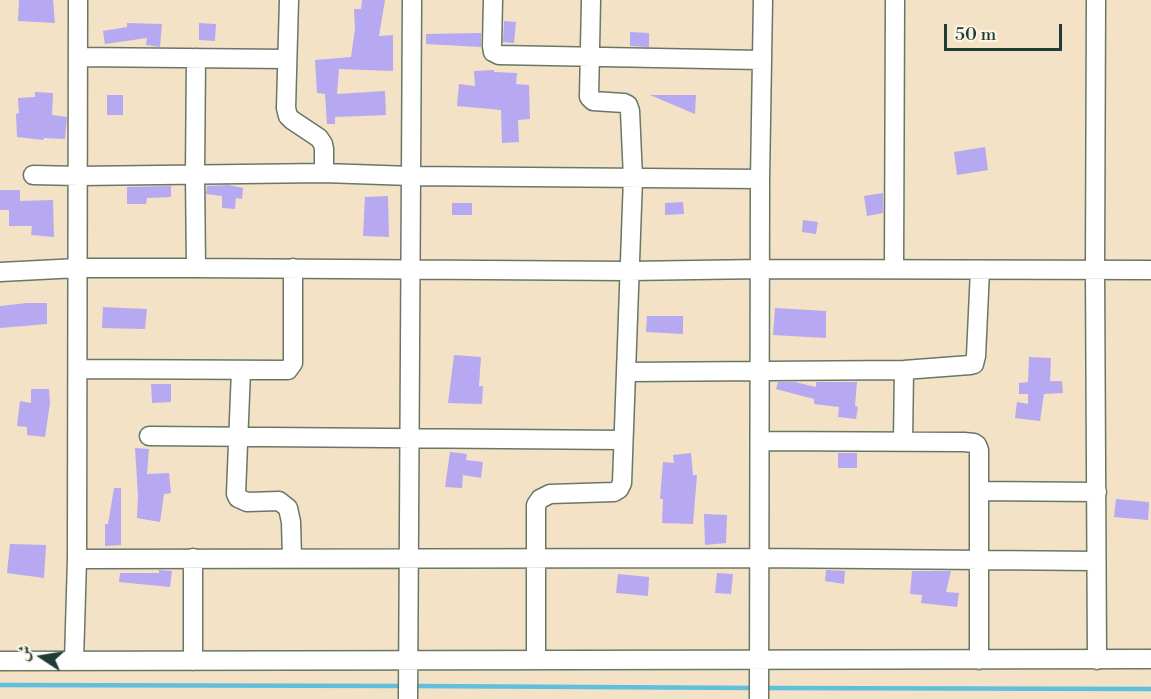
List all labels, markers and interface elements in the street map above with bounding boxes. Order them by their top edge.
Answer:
scale bar [947,12,1066,50]
text: 50 m [955,23,996,46]
north arrow [12,627,72,687]
text: ش [13,643,36,663]

